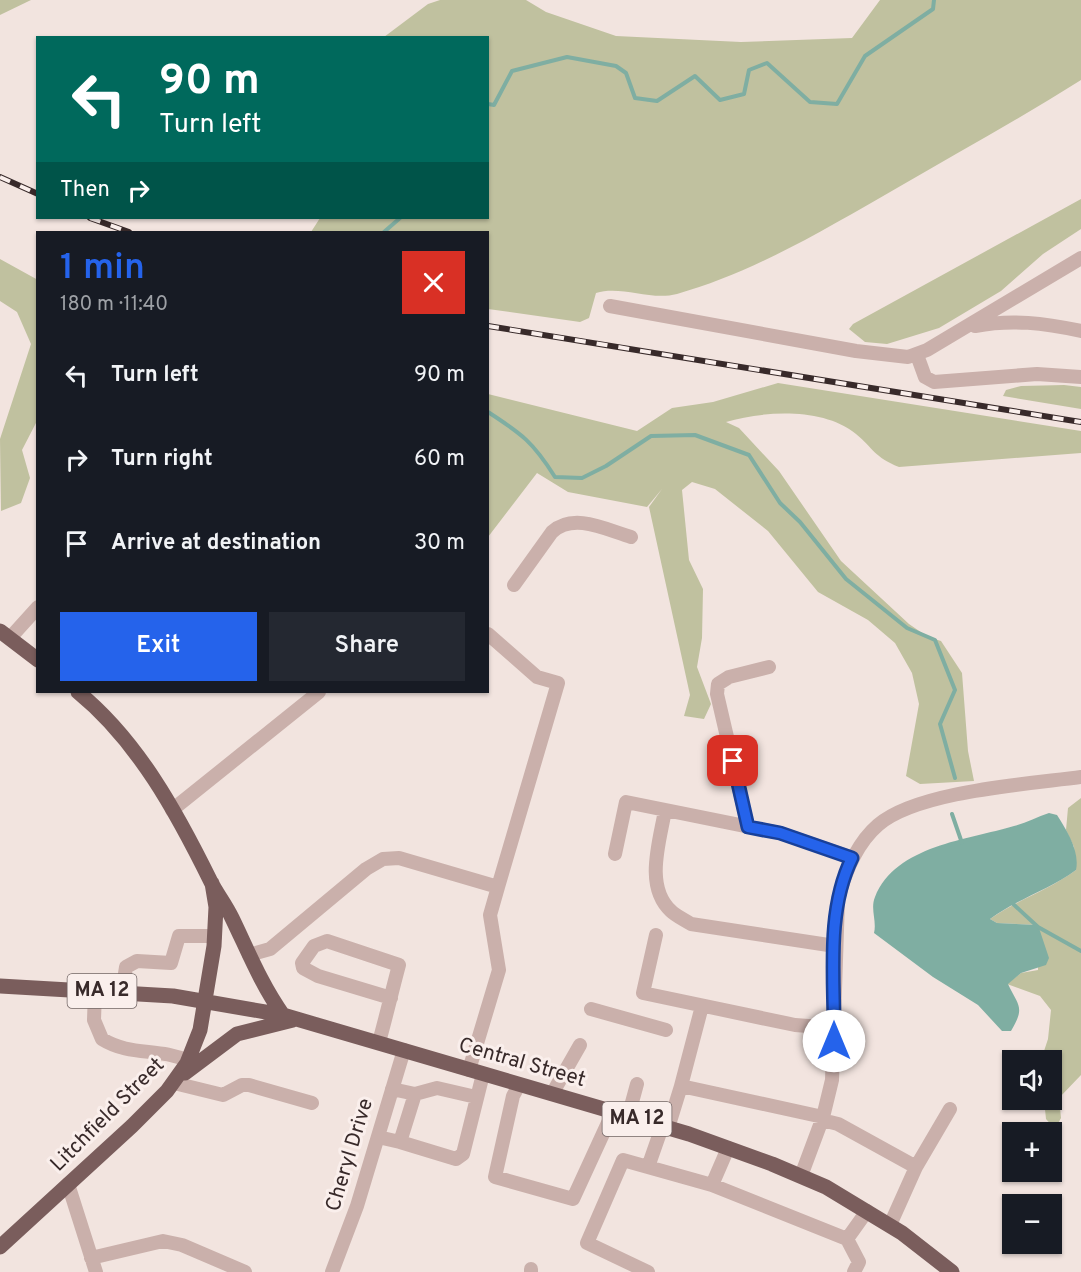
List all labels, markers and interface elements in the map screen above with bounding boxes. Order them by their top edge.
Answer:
text: 90 m [159,56,260,109]
icon: left [60,60,138,138]
text: Turn left [159,108,261,142]
icon: right [122,174,155,207]
text: Then [60,177,110,204]
text: 1 min [60,246,145,292]
button: close [402,251,465,314]
text: 180 m · 11:40 [60,292,168,318]
icon: left [60,359,93,392]
text: Turn left [111,362,199,389]
text: 90 m [414,362,465,389]
icon: right [60,443,93,476]
text: Turn right [111,446,213,473]
text: 60 m [414,446,465,473]
icon: arrive [60,527,93,560]
text: Arrive at destination [111,530,321,557]
text: 30 m [414,530,465,557]
button: Exit [60,612,257,681]
button: Share [269,612,465,681]
pin [707,735,758,786]
icon: arrive [716,744,749,777]
road number: MA 12 [68,974,136,1008]
position arrow [802,1009,866,1073]
street label: Central Street [455,1032,589,1094]
map controls [1002,1050,1062,1254]
button: sound [1002,1050,1062,1110]
street label: Litchfield Street [45,1052,171,1178]
street label: Cheryl Drive [320,1095,380,1215]
road number: MA 12 [602,1102,672,1136]
button: + [1002,1122,1062,1182]
button: − [1002,1194,1062,1254]

